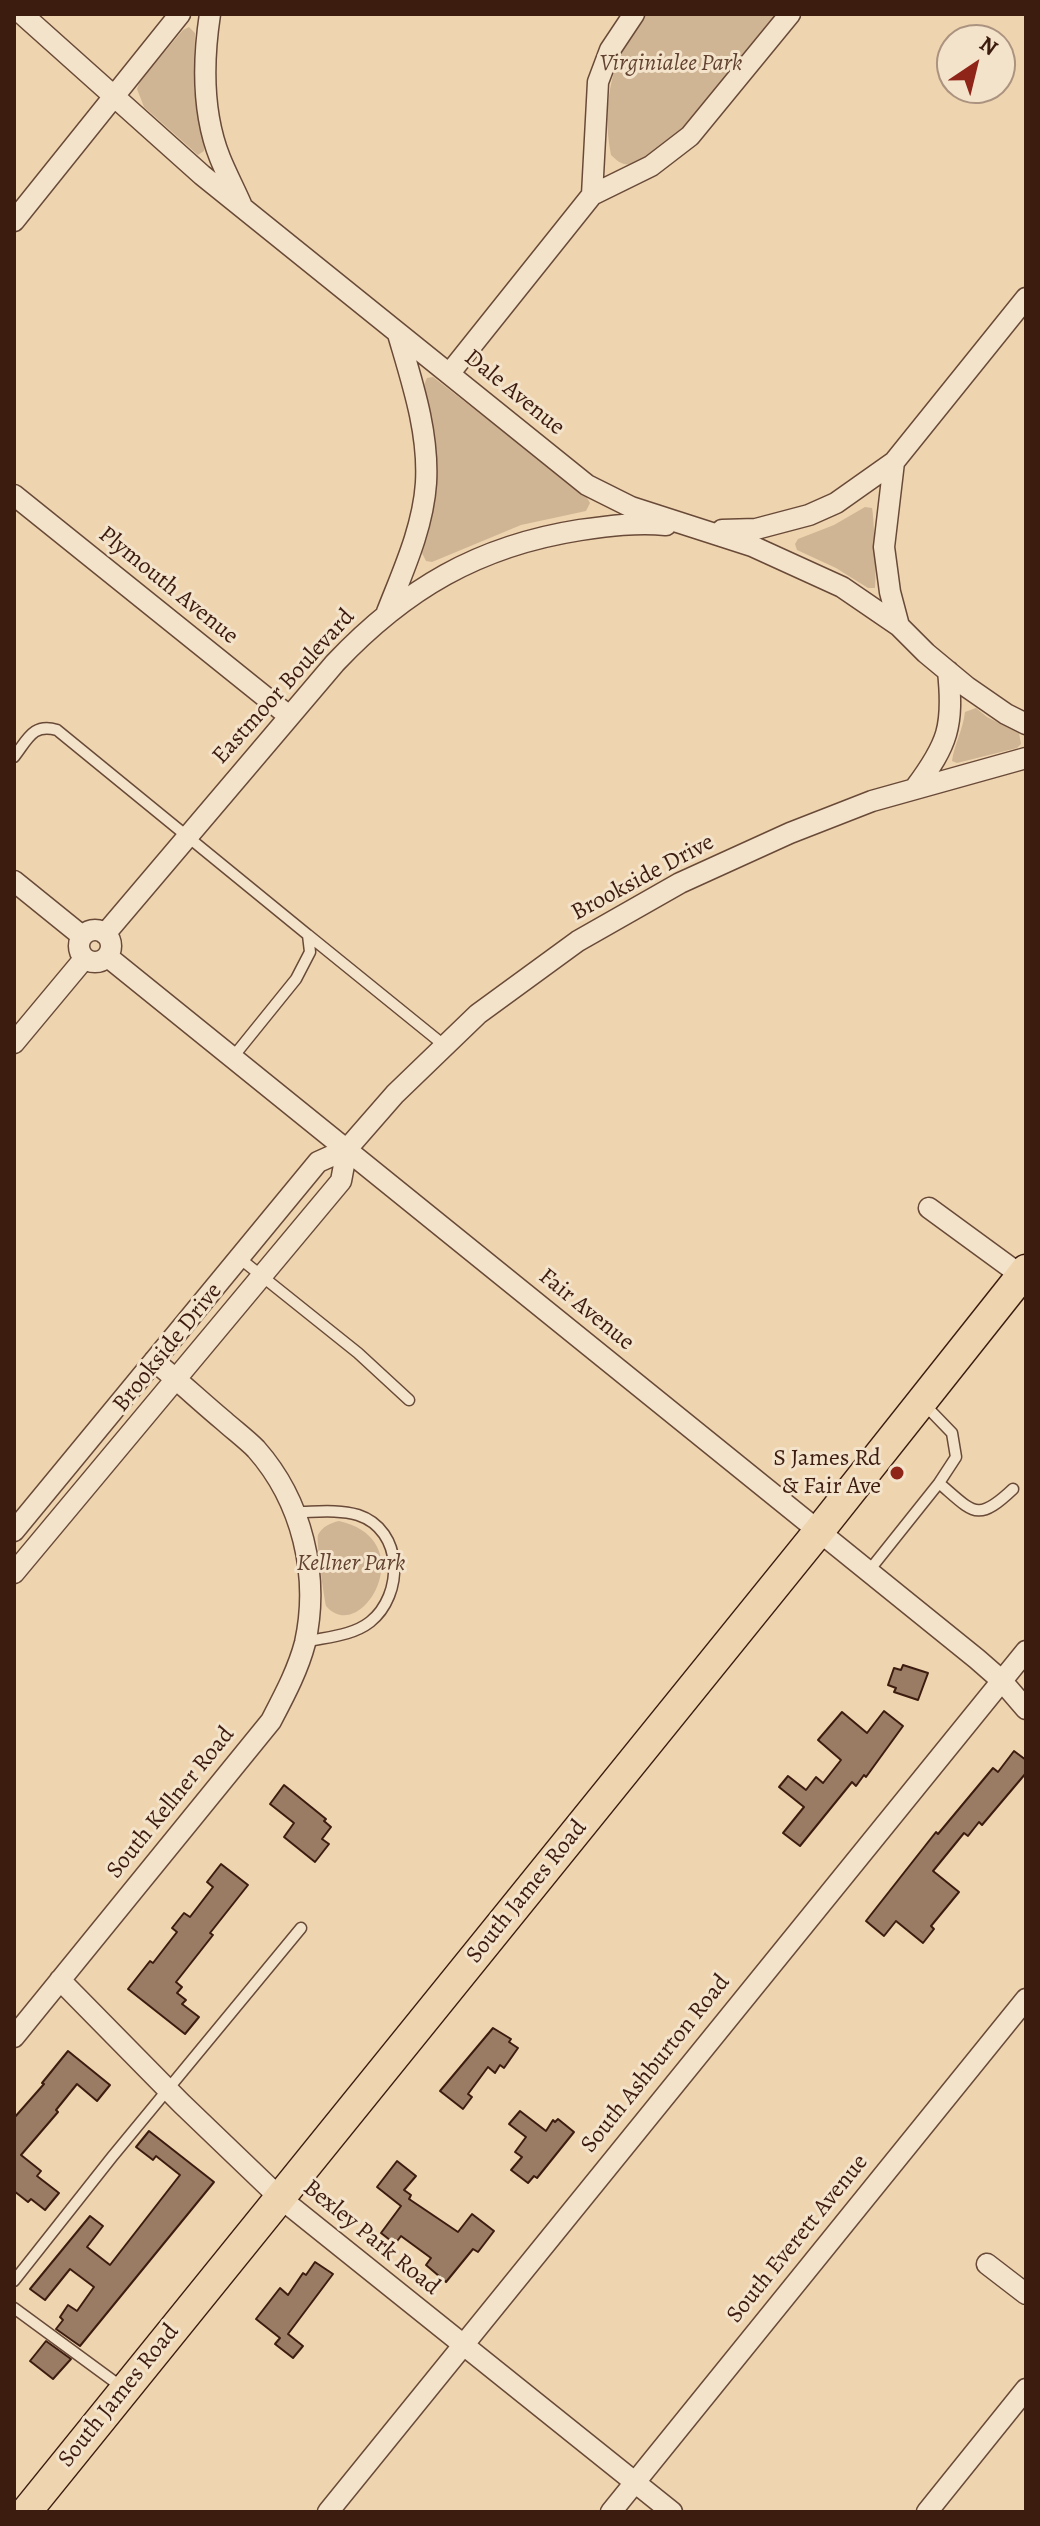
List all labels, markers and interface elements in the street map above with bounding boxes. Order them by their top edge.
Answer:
north arrow [936,24,1016,104]
text: N [973,29,1004,63]
park label: Virginialee Park [600,50,742,78]
street label: Dale Avenue [458,344,570,442]
street label: Plymouth Avenue [92,521,244,651]
street label: Eastmoor Boulevard [207,603,361,771]
street label: Brookside Drive [567,828,719,928]
street label: Fair Avenue [532,1263,640,1357]
street label: Brookside Drive [107,1278,229,1418]
place label: S James Rd & Fair Ave [773,1445,881,1501]
marker: S James Rd & Fair Ave [888,1464,906,1482]
park label: Kellner Park [297,1550,405,1578]
street label: South Kellner Road [101,1721,241,1885]
street label: South James Road [460,1815,594,1969]
street label: South Ashburton Road [575,1969,737,2159]
street label: South Everett Avenue [721,2149,875,2329]
street label: Bexley Park Road [297,2174,445,2302]
street label: South James Road [52,2319,186,2473]

